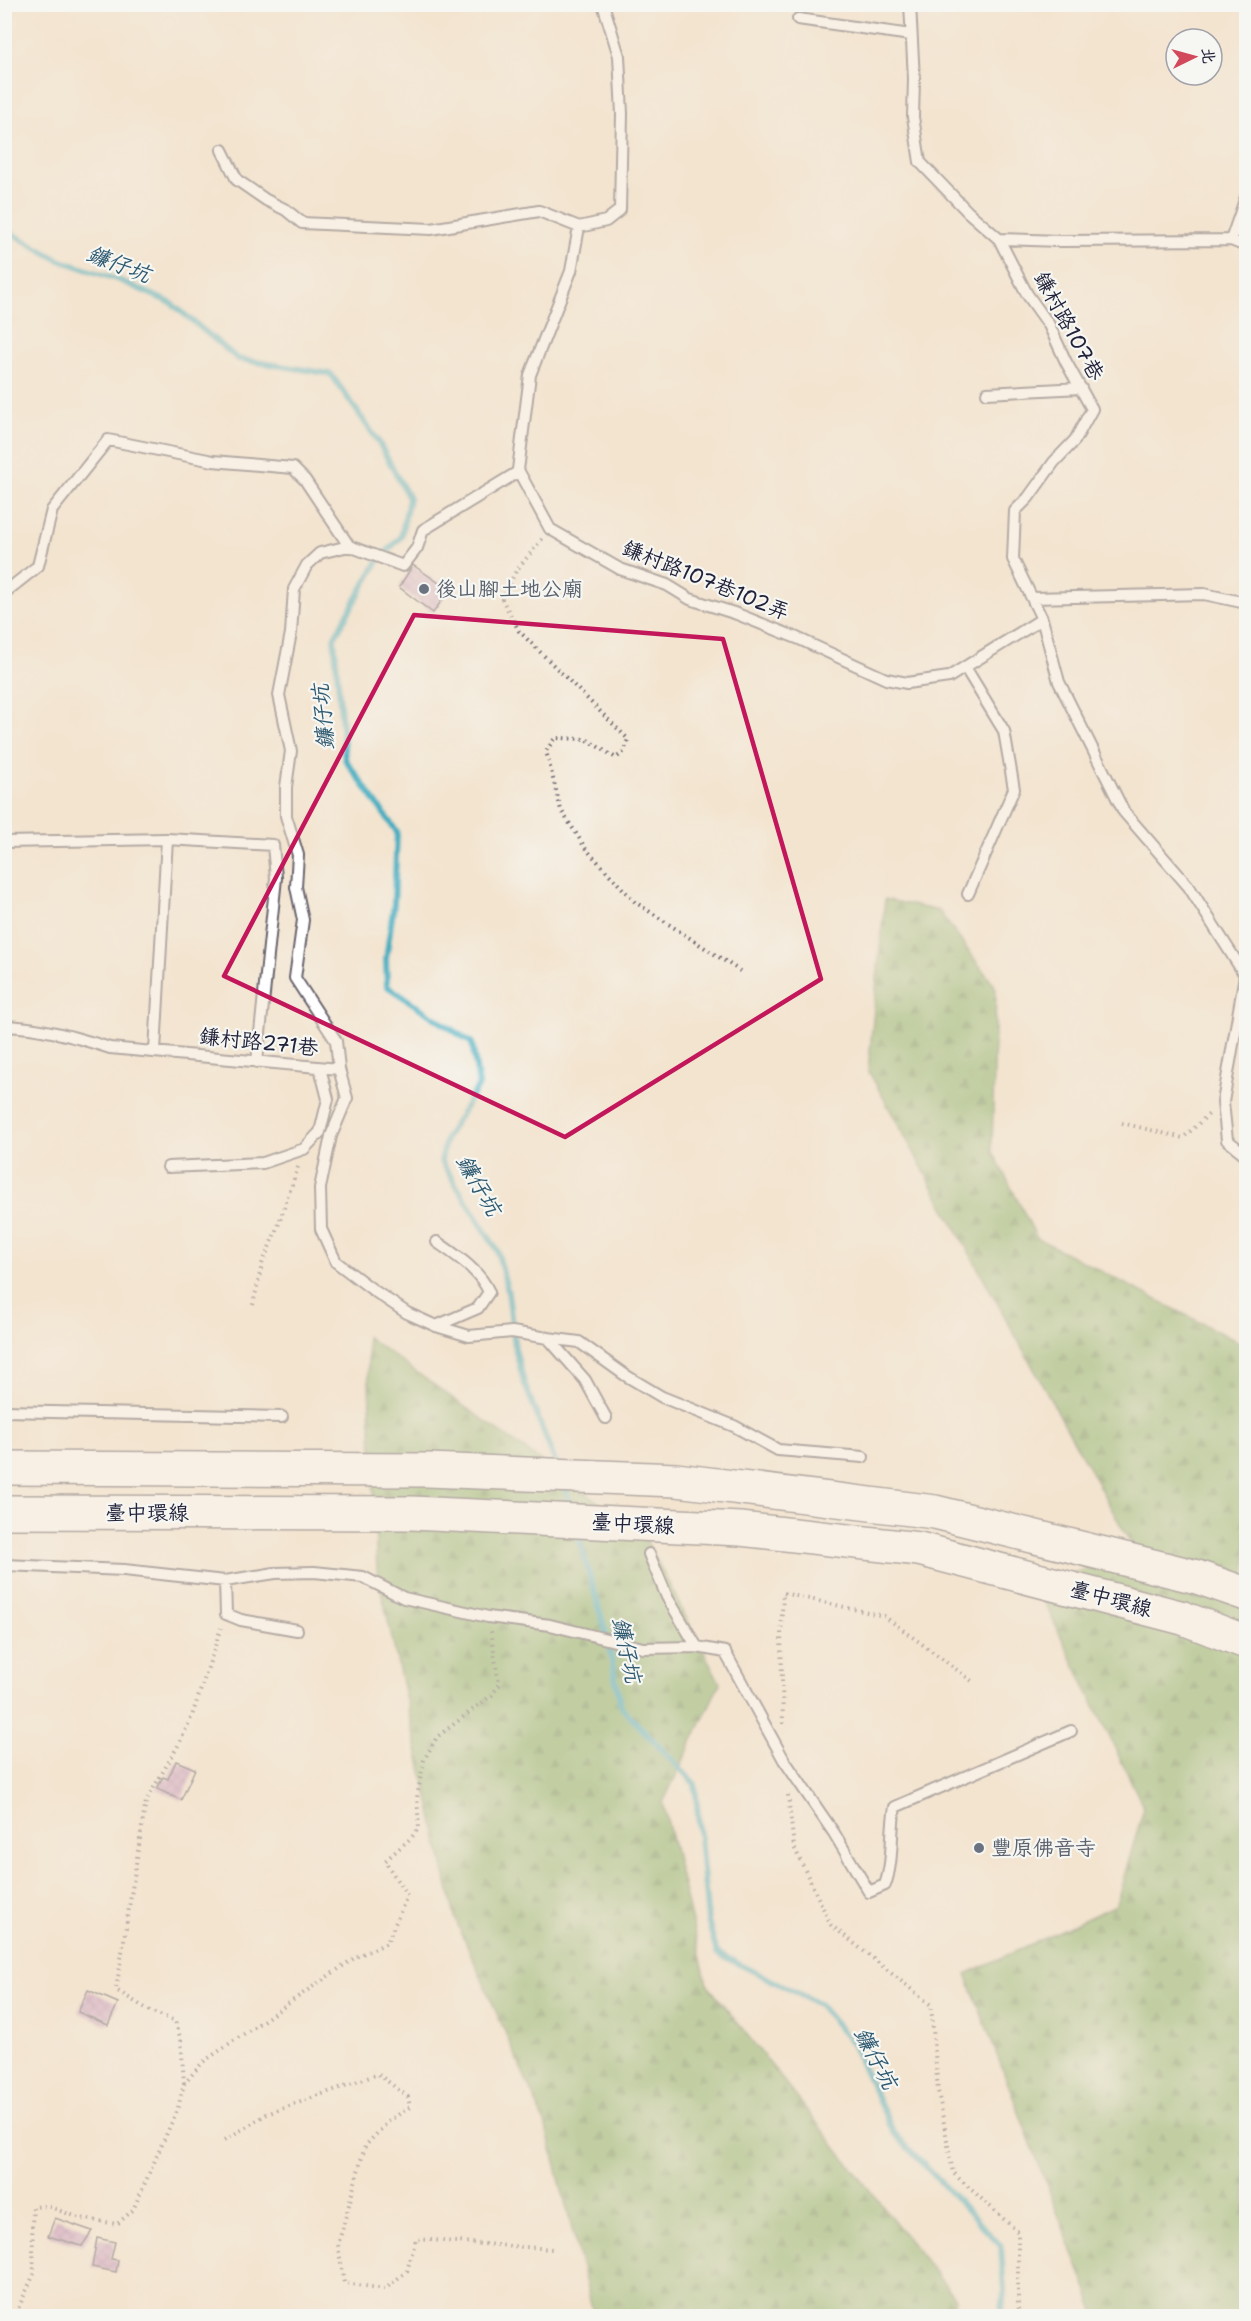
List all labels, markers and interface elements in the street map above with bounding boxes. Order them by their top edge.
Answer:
north arrow [1164,27,1224,87]
text: 北 [1197,47,1220,65]
water label: 鐮仔坑 [83,239,157,290]
street label: 鎌村路107巷 [1028,267,1110,385]
street label: 鎌村路107巷102弄 [618,534,794,626]
place label: 後山腳土地公廟 [436,575,583,603]
marker: 後山腳土地公廟 [417,582,431,596]
water label: 鐮仔坑 [306,681,340,751]
street label: 鎌村路271巷 [198,1022,320,1062]
water label: 鐮仔坑 [450,1149,509,1223]
street label: 臺中環線 [105,1499,189,1527]
street label: 臺中環線 [590,1508,676,1540]
street label: 臺中環線 [1067,1575,1155,1623]
water label: 鐮仔坑 [606,1615,648,1687]
place label: 豐原佛音寺 [991,1834,1096,1862]
marker: 豐原佛音寺 [972,1841,986,1855]
water label: 鐮仔坑 [848,2022,905,2096]

